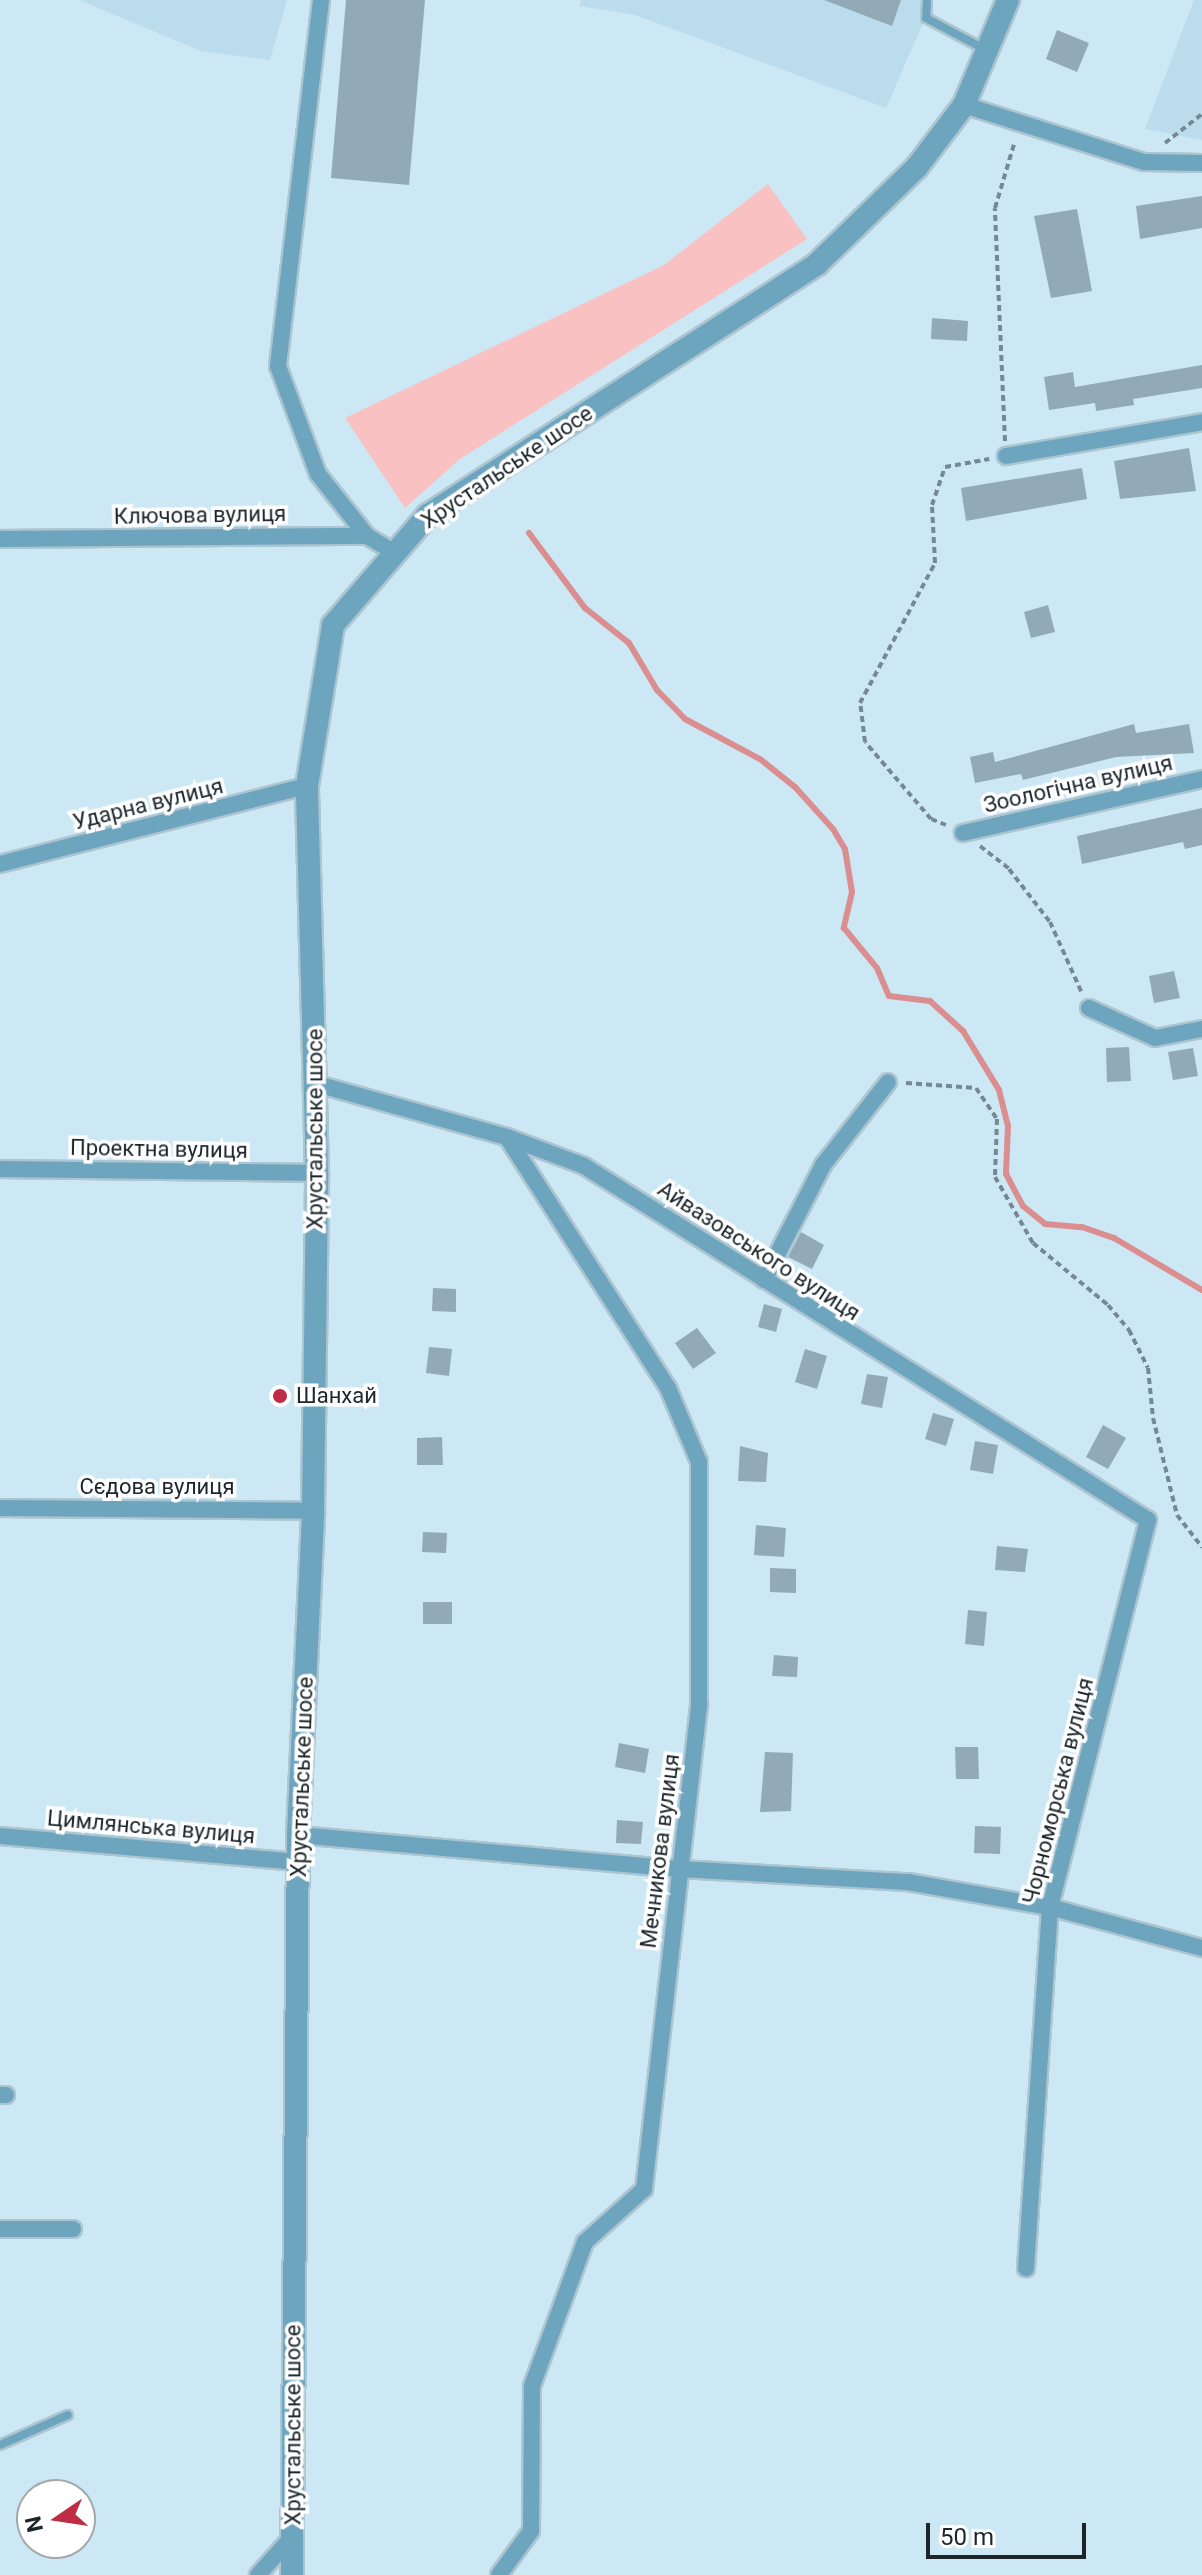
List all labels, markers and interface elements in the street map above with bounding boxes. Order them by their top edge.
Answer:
street label: Хрустальське шосе [416,400,598,534]
street label: Ключова вулиця [114,500,286,530]
street label: Зоологічна вулиця [981,749,1175,819]
street label: Ударна вулиця [70,773,226,835]
street label: Хрустальське шосе [302,1029,328,1229]
street label: Проектна вулиця [70,1134,248,1164]
street label: Айвазовського вулиця [653,1176,865,1326]
place label: Шанхай [296,1383,377,1409]
marker: Шанхай [271,1387,289,1405]
street label: Сєдова вулиця [79,1474,235,1500]
street label: Чорноморська вулиця [1017,1675,1099,1907]
street label: Хрустальське шосе [285,1676,319,1878]
street label: Мечникова вулиця [635,1752,685,1950]
street label: Цимлянська вулиця [46,1805,256,1849]
street label: Хрустальське шосе [280,2325,306,2525]
north arrow [16,2479,96,2559]
scale bar [930,2507,1090,2557]
text: N [20,2514,48,2534]
text: 50 m [940,2523,994,2551]

